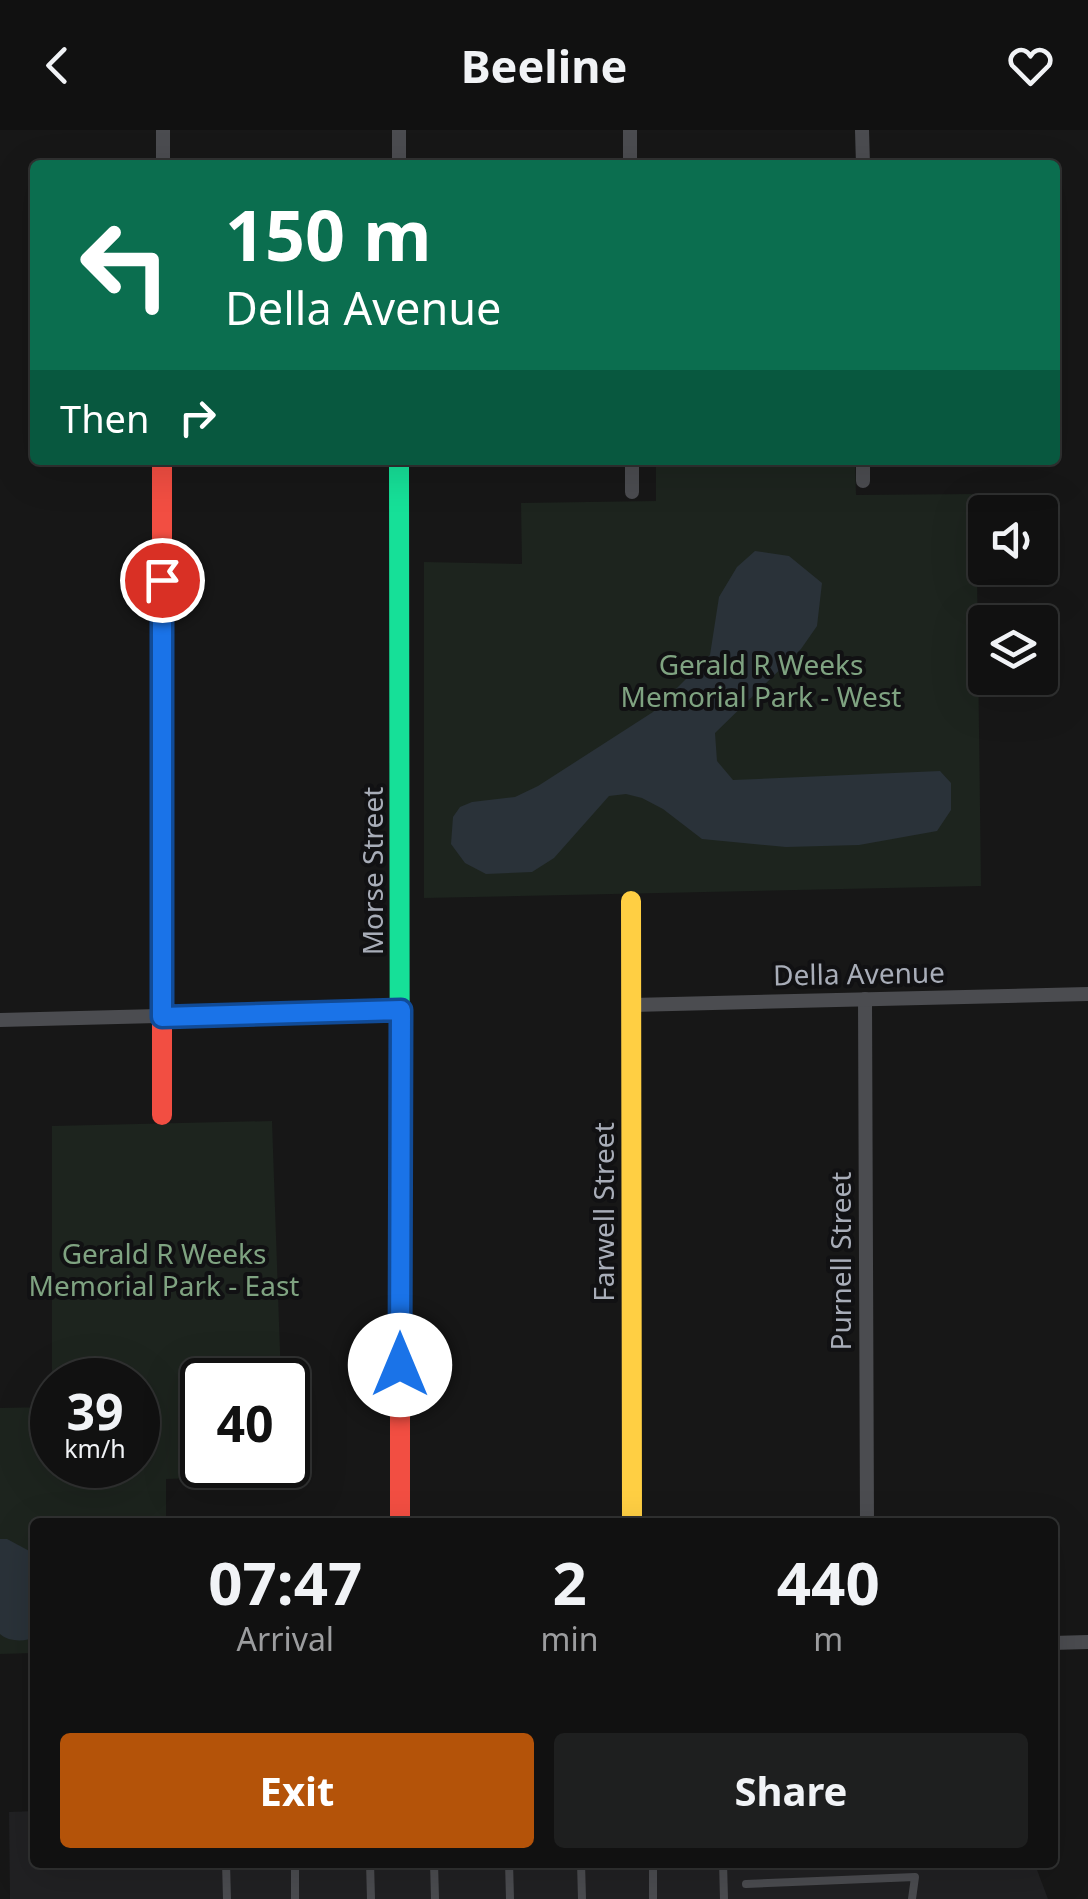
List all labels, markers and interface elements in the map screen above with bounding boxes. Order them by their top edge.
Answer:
text: Beeline [461,35,627,96]
icon: back [30,38,85,93]
icon: heart [1003,38,1058,93]
text: 150 m [225,186,432,282]
icon: left [60,200,190,330]
text: Della Avenue [225,277,501,338]
icon: right [170,390,225,445]
text: Then [60,392,150,444]
map controls [968,495,1058,695]
button: sound [968,495,1058,585]
pin [120,538,205,623]
icon: arrive [135,553,190,608]
button: layers [968,605,1058,695]
park label: Gerald R Weeks Memorial Park - West [621,645,901,715]
street label: Morse Street [353,787,391,955]
street label: Della Avenue [773,953,945,993]
street label: Farwell Street [584,1122,622,1302]
street label: Purnell Street [821,1172,859,1350]
park label: Gerald R Weeks Memorial Park - East [29,1234,299,1304]
position arrow [348,1313,452,1417]
speed limit sign: 40 [180,1358,310,1488]
text: 39 [66,1377,124,1445]
text: km/h [64,1431,126,1465]
text: 07:47 [208,1541,362,1623]
text: 2 [552,1541,587,1623]
text: 440 [777,1541,880,1623]
text: Arrival [237,1617,334,1660]
text: min [541,1617,599,1660]
text: m [813,1617,843,1660]
button: Exit [60,1733,534,1848]
button: Share [554,1733,1028,1848]

